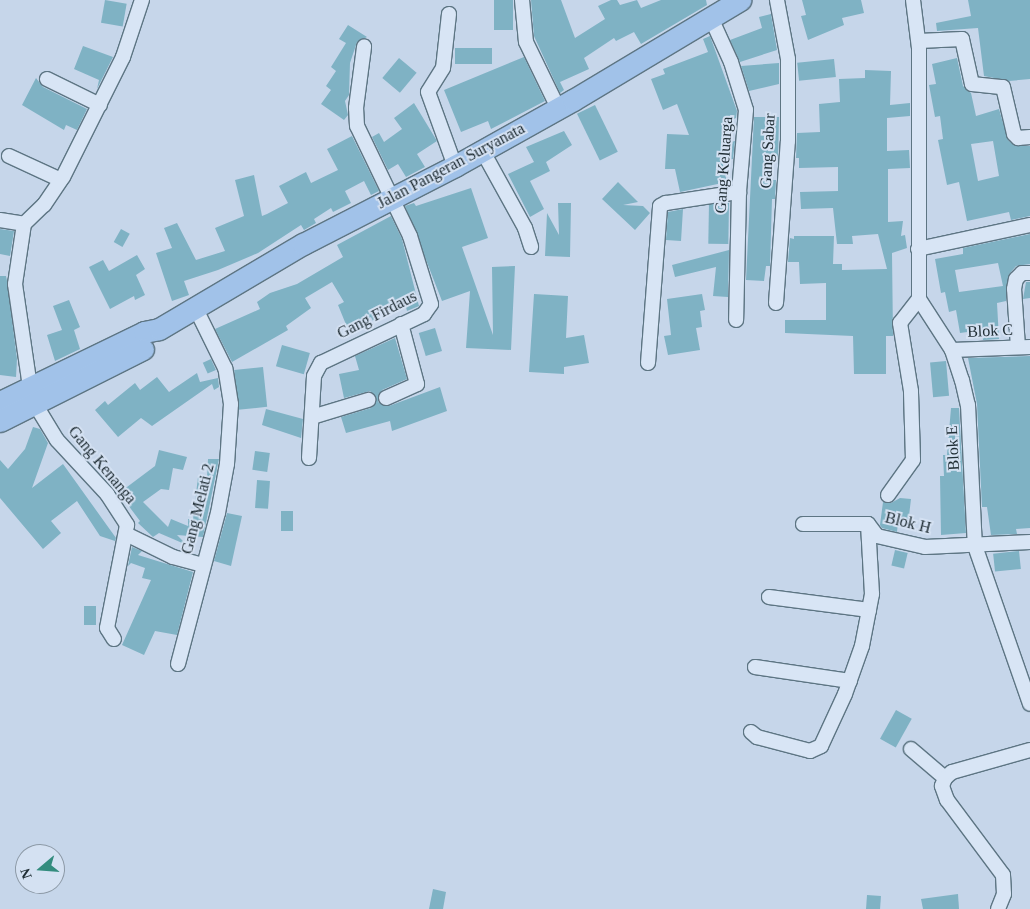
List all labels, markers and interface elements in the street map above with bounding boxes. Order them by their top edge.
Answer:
street label: Gang Sabar [756,113,780,189]
street label: Gang Keluarga [711,116,737,214]
street label: Jalan Pangeran Suryanata [374,119,528,213]
street label: Gang Firdaus [334,287,420,343]
street label: Blok C [967,320,1013,342]
street label: Gang Kenanga [64,422,140,508]
street label: Blok E [942,425,964,471]
street label: Gang Melati 2 [178,462,218,556]
street label: Blok H [883,508,933,538]
north arrow [15,844,65,894]
text: N [18,866,35,881]

